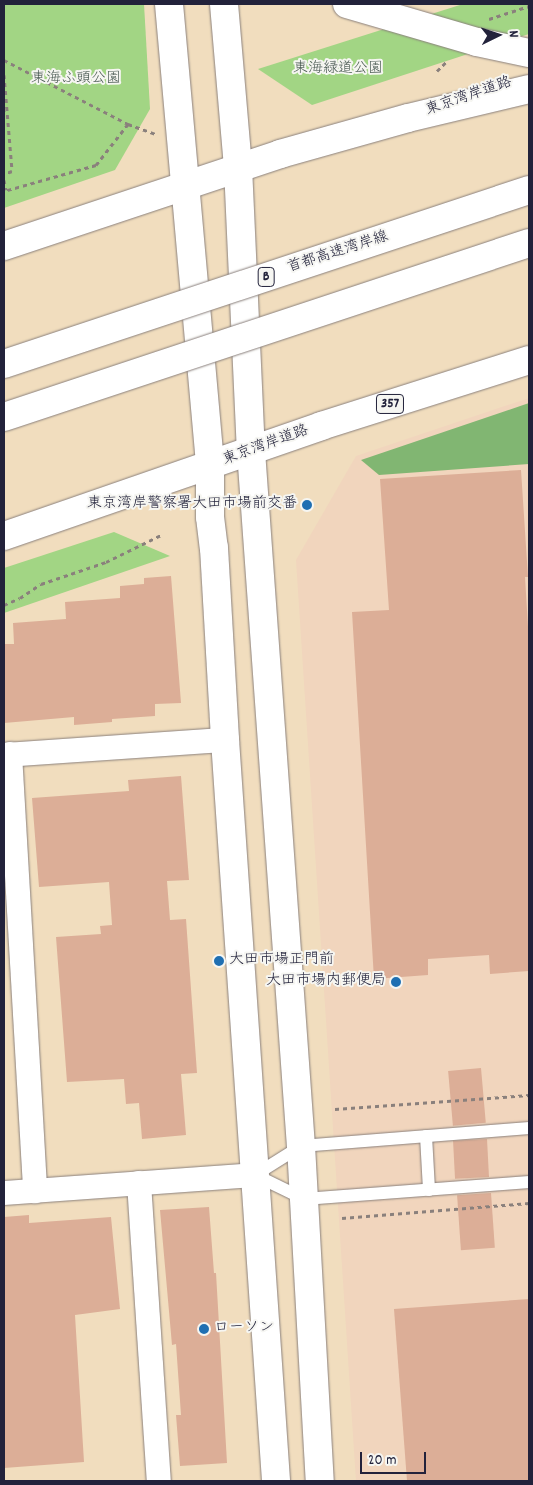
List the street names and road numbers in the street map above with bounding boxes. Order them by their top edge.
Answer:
street label: 東京湾岸道路 [424,74,514,120]
street label: 首都高速湾岸線 [285,228,391,278]
road number: B [257,266,275,288]
road number: 357 [375,392,405,416]
street label: 東京湾岸道路 [221,422,311,470]

